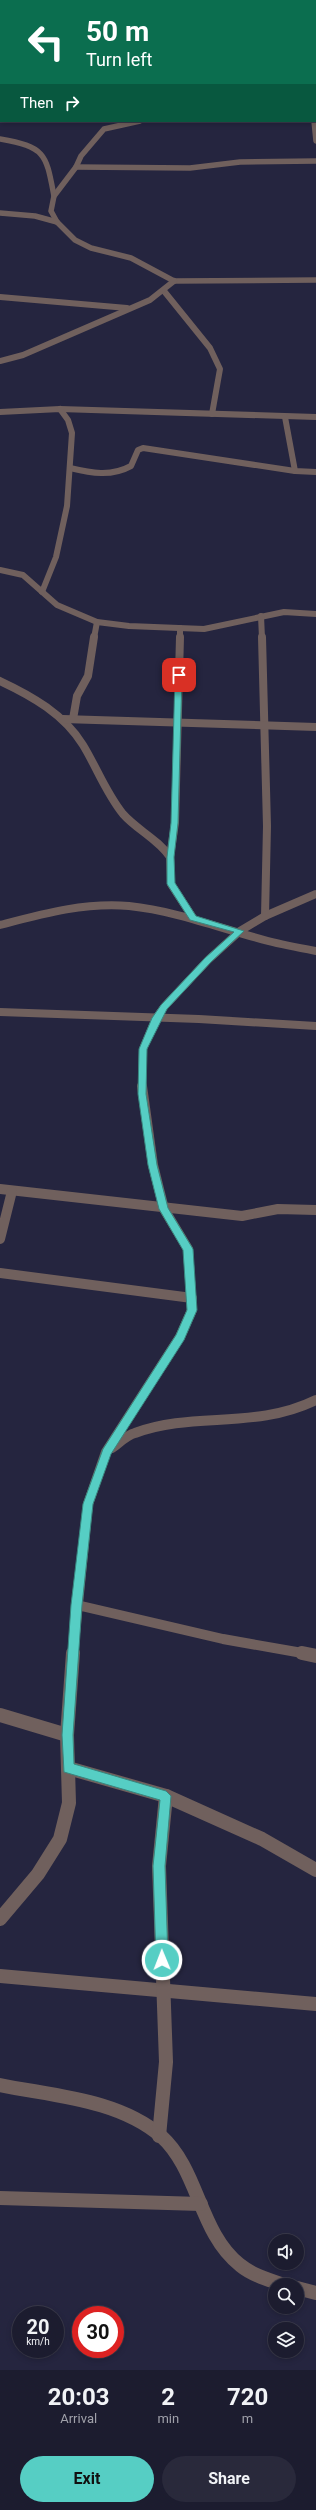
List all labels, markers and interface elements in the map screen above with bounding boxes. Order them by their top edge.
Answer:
text: 50 m [86,15,149,48]
icon: left [20,16,72,68]
text: Turn left [86,49,152,70]
icon: right [61,92,83,114]
text: Then [20,94,53,112]
pin [162,658,196,692]
icon: arrive [168,664,190,686]
position arrow [141,1939,183,1981]
map controls [268,2234,304,2358]
button: sound [268,2234,304,2270]
button: search [268,2278,304,2314]
speed limit sign: 30 [72,2306,124,2358]
text: 20 [27,2315,49,2339]
button: layers [268,2322,304,2358]
text: km/h [26,2336,50,2347]
text: 20:03 [48,2383,110,2411]
text: 2 [161,2383,175,2411]
text: 720 [227,2383,268,2411]
text: Arrival [60,2411,97,2426]
text: min [157,2411,179,2426]
text: m [242,2411,253,2426]
button: Exit [20,2456,154,2502]
button: Share [162,2456,296,2502]

